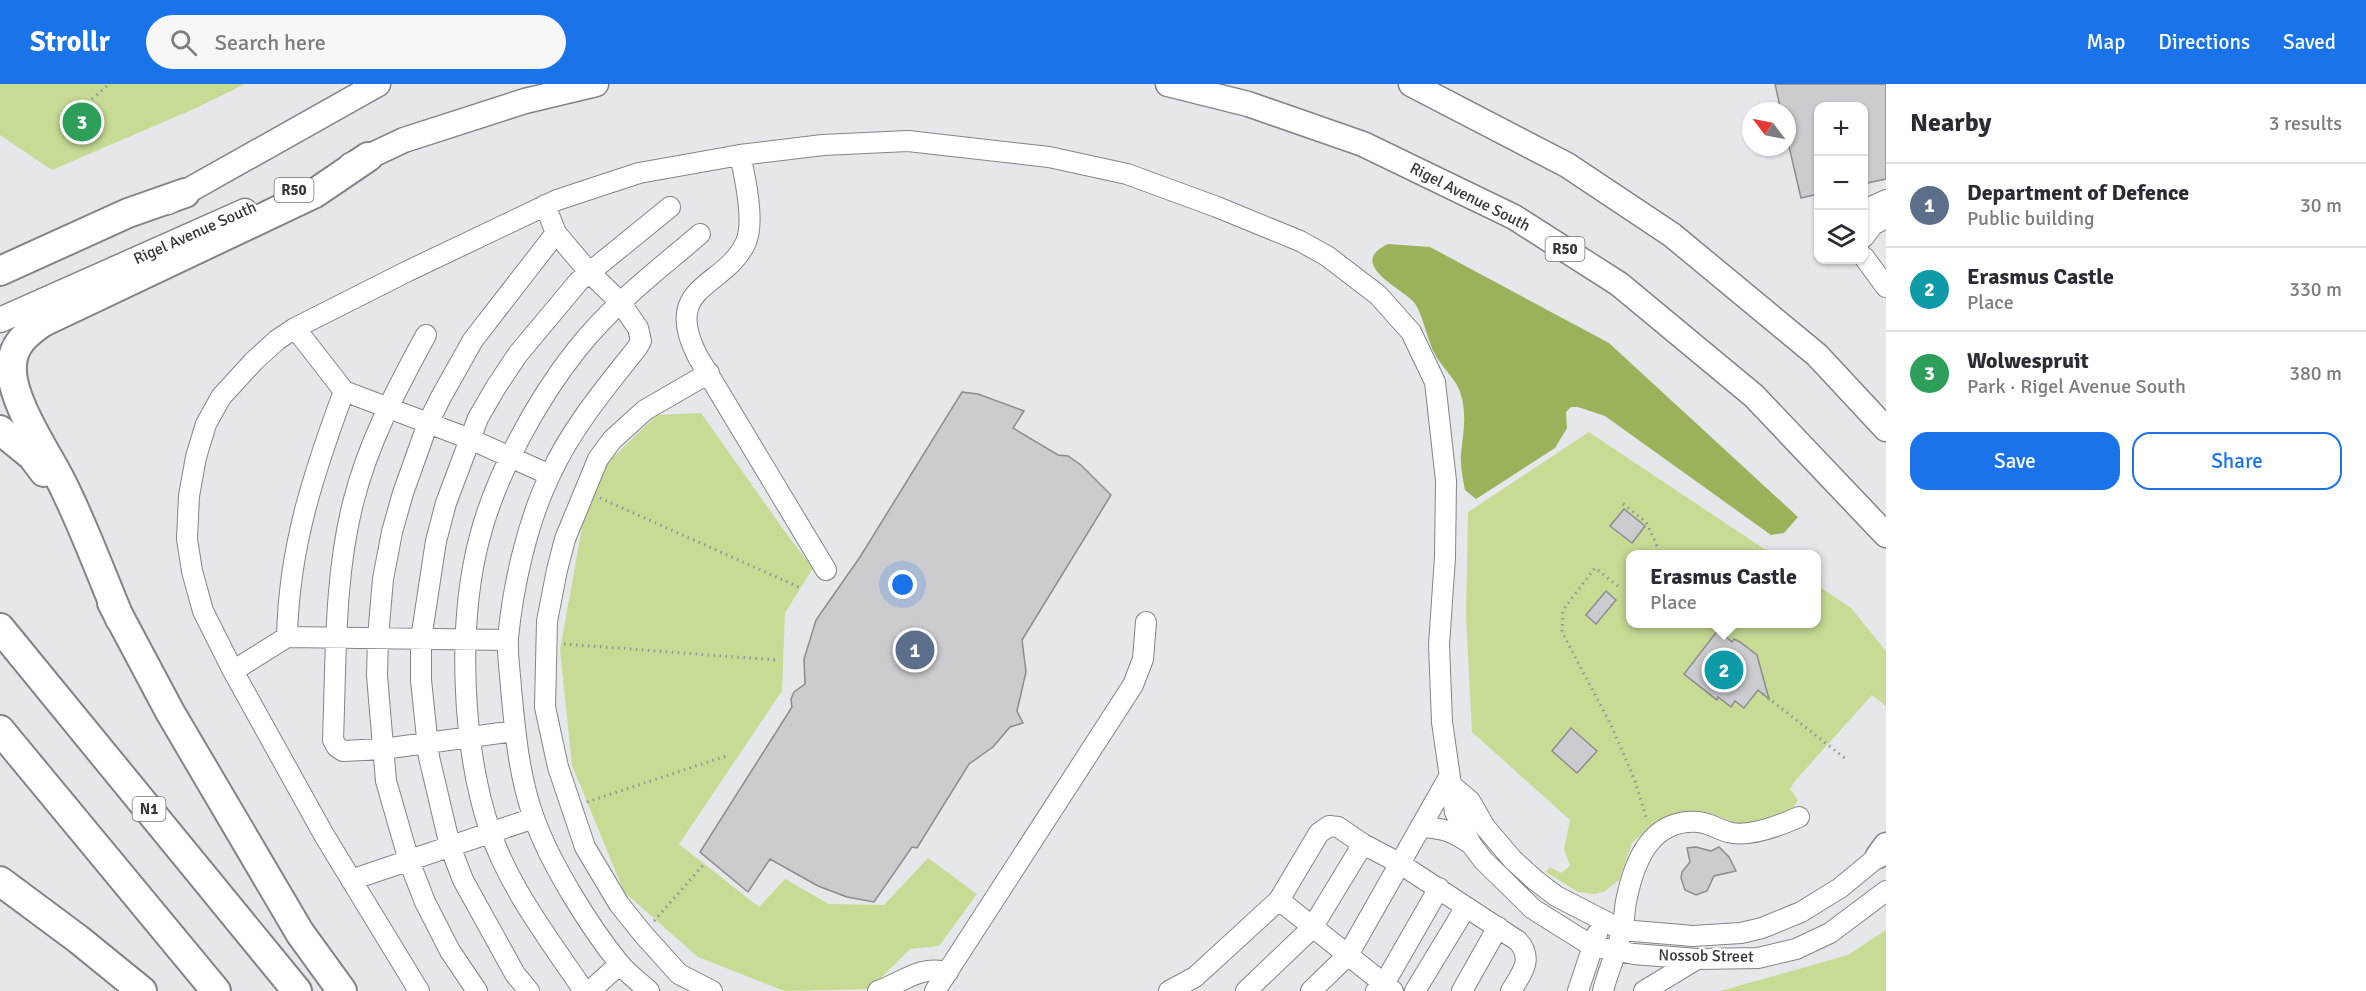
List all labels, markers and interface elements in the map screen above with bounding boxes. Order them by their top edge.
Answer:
search box [146,15,566,69]
text: Strollr [30,25,110,59]
icon: search [167,26,200,59]
text: Search here [215,29,326,56]
text: Map [2087,29,2125,55]
text: Directions [2158,29,2250,55]
text: Saved [2283,29,2336,55]
pin: 3 [62,99,101,144]
north arrow [1742,102,1796,156]
map controls [1814,102,1868,264]
button: + [1814,102,1868,156]
text: Nearby [1910,107,1991,139]
text: 3 results [2269,111,2342,136]
button: − [1814,156,1868,210]
street label: Rigel Avenue South [1406,158,1534,236]
road number: R50 [274,178,314,202]
text: Department of Defence [1967,179,2189,206]
text: 1 [1924,193,1935,218]
text: 30 m [2300,193,2342,218]
street label: Rigel Avenue South [130,197,260,269]
text: Public building [1967,206,2095,231]
button: layers [1814,210,1868,264]
road number: R50 [1546,237,1584,261]
text: Erasmus Castle [1967,263,2114,290]
text: 2 [1924,277,1935,302]
text: 330 m [2289,277,2342,302]
text: Place [1967,290,2014,315]
text: Wolwespruit [1967,347,2089,374]
text: 3 [1924,361,1935,386]
text: 380 m [2289,361,2342,386]
text: Park · Rigel Avenue South [1967,374,2186,399]
button: Save [1910,432,2120,490]
button: Share [2132,432,2342,490]
popup [1626,550,1821,628]
text: Erasmus Castle [1650,563,1797,590]
your location [888,570,917,599]
text: Place [1650,590,1697,615]
pin: 1 [896,628,934,672]
pin: 2 [1704,648,1744,692]
road number: N1 [132,797,166,821]
street label: Nossob Street [1658,945,1754,967]

